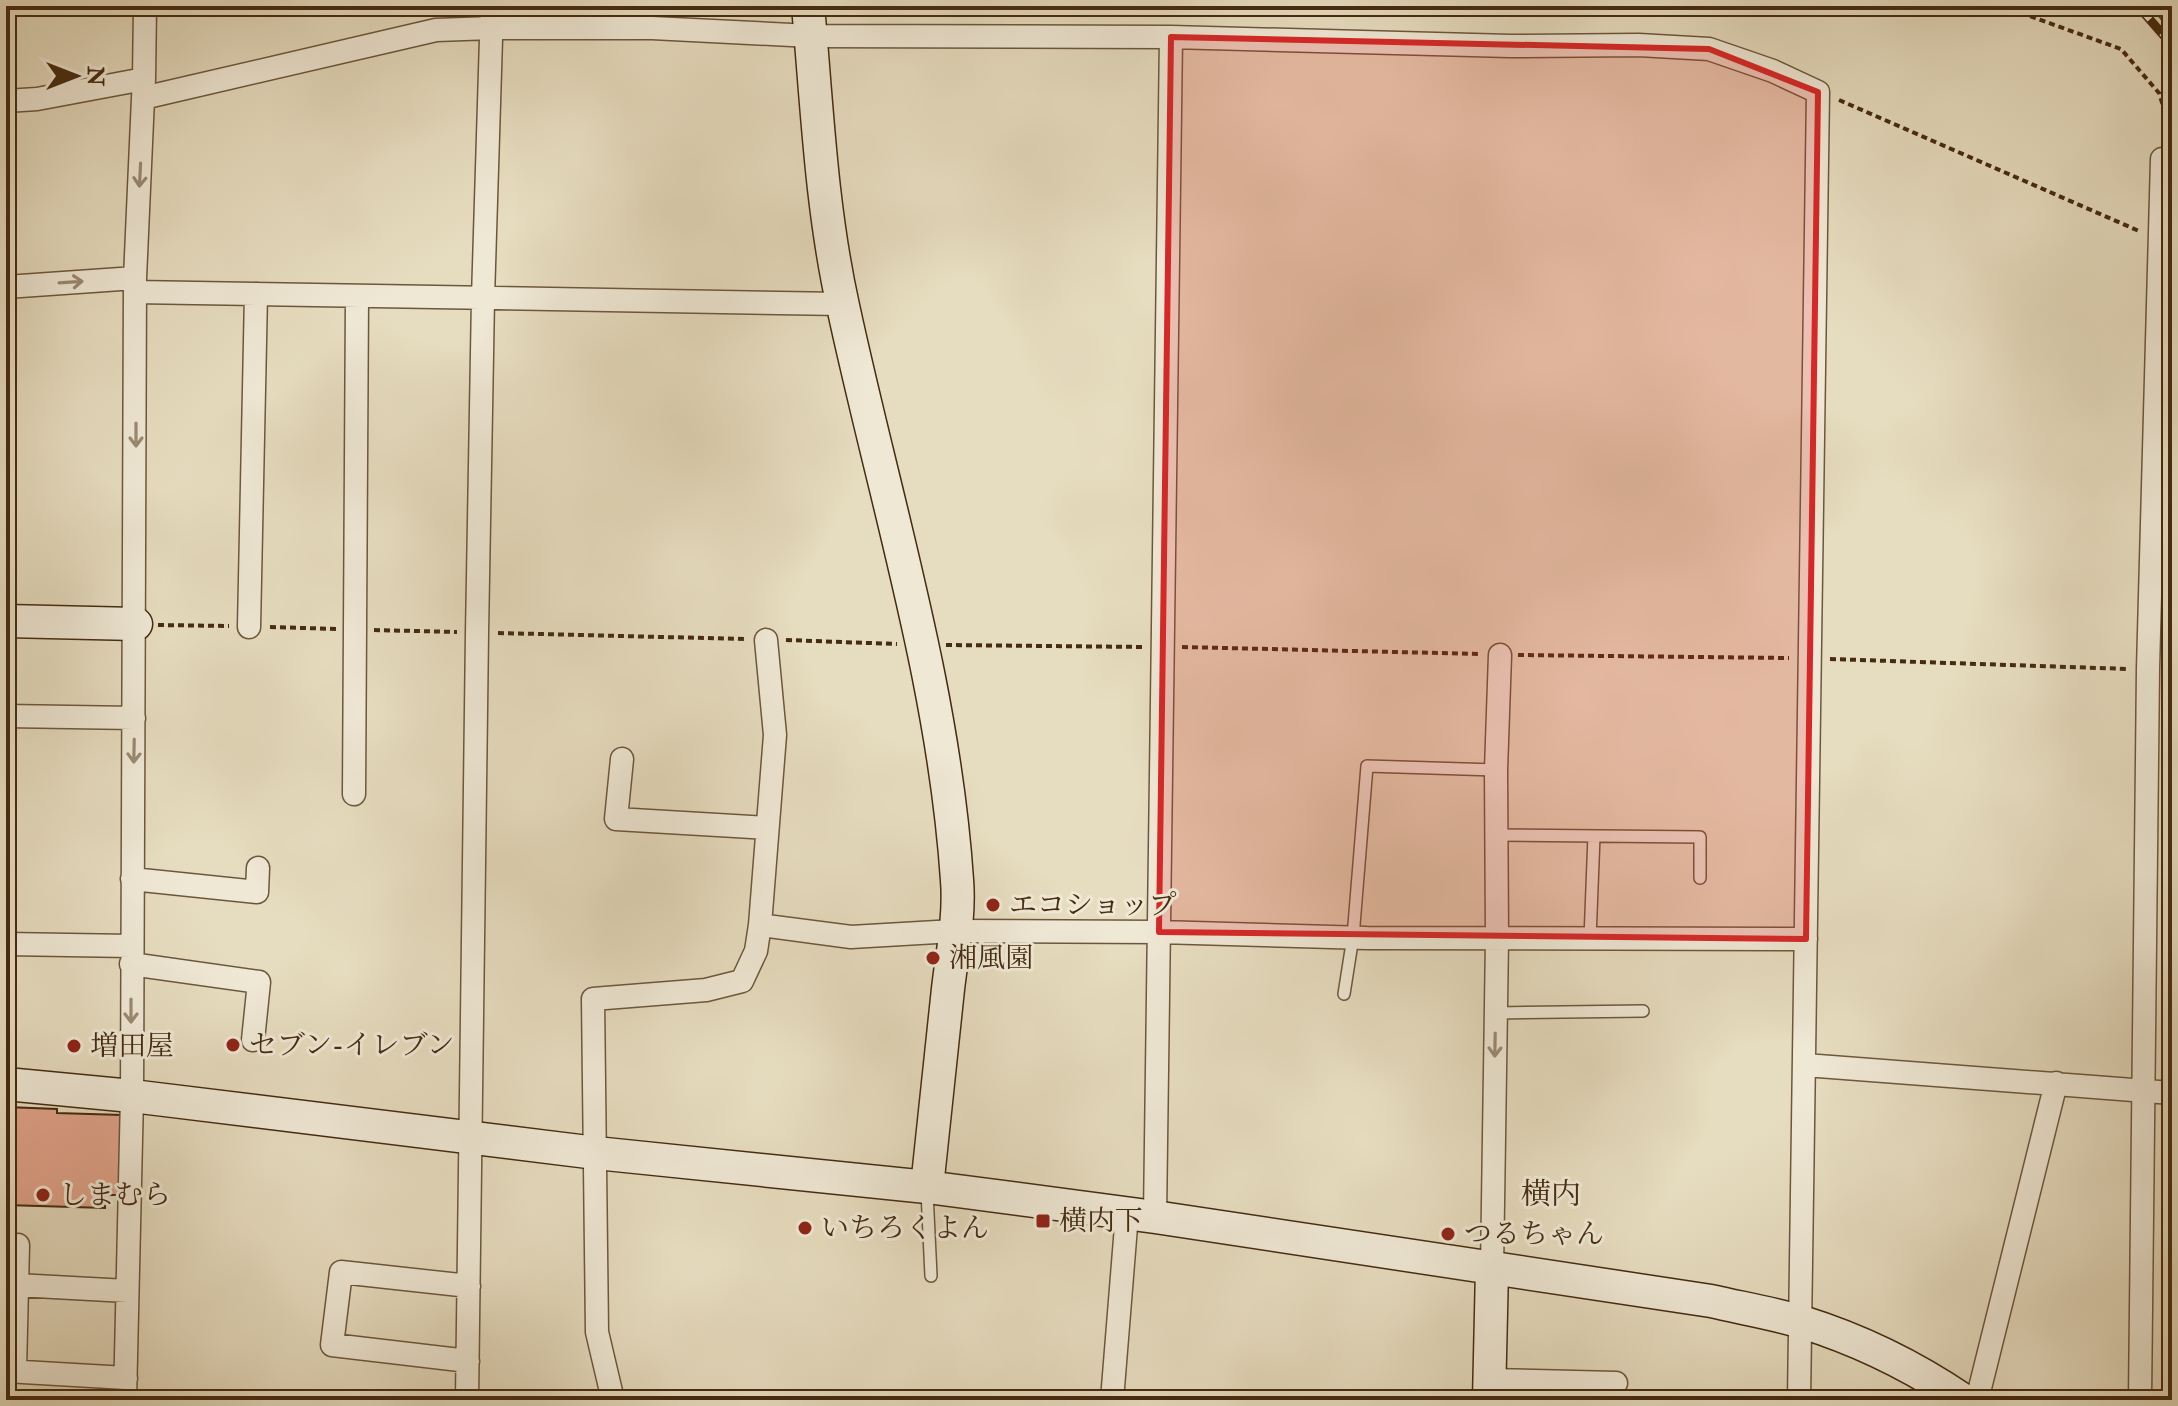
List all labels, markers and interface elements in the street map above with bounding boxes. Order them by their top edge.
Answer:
north arrow [36,36,116,116]
text: N [81,65,109,86]
one-way arrow [132,161,147,188]
one-way arrow [57,275,84,290]
one-way arrow [128,421,144,448]
one-way arrow [126,737,142,764]
place label: エコショップ [1009,888,1176,923]
marker: エコショップ [984,896,1002,914]
place label: 湘風園 [949,941,1033,976]
marker: 湘風園 [924,949,942,967]
one-way arrow [123,997,139,1024]
place label: セブン-イレブン [249,1028,455,1063]
place label: 増田屋 [90,1029,174,1064]
one-way arrow [1487,1031,1503,1058]
marker: セブン-イレブン [224,1036,242,1054]
marker: 増田屋 [65,1037,83,1055]
district label: 横内 [1521,1176,1581,1213]
place label: しまむら [59,1178,171,1213]
marker: しまむら [34,1186,52,1204]
place label: 横内下 [1059,1204,1143,1239]
place label: いちろくよん [821,1211,989,1246]
marker: 横内下 [1034,1212,1052,1230]
place label: つるちゃん [1464,1217,1604,1252]
marker: いちろくよん [796,1219,814,1237]
marker: つるちゃん [1439,1225,1457,1243]

